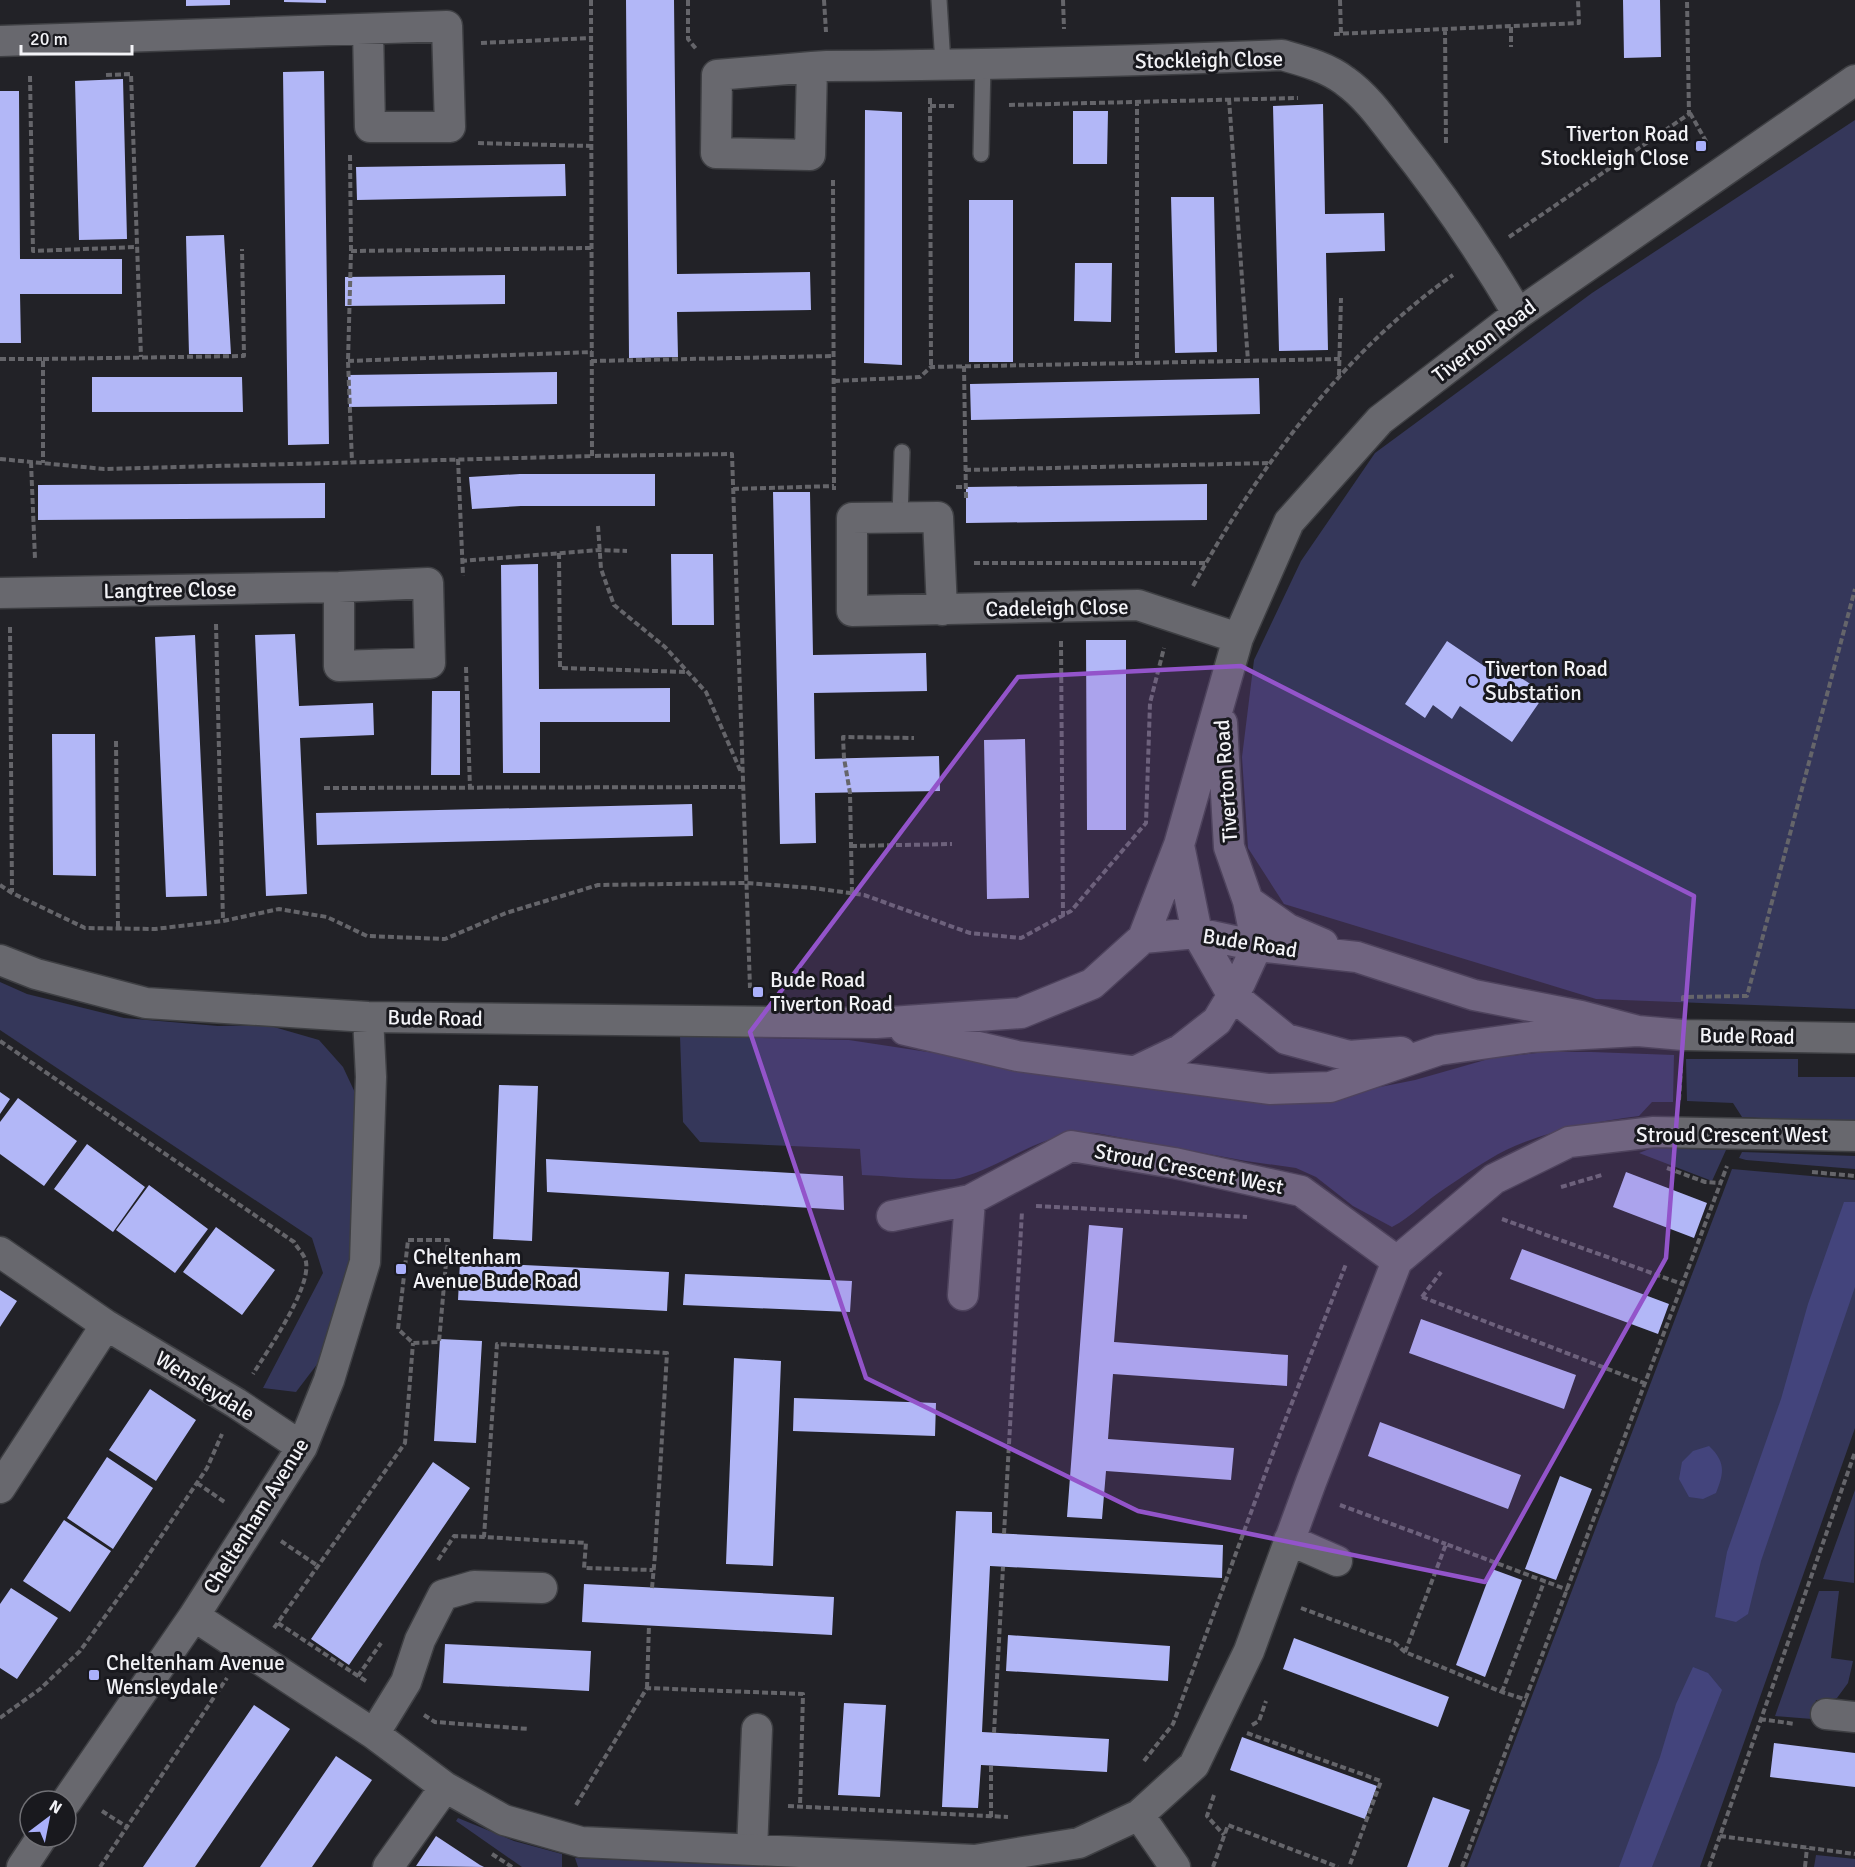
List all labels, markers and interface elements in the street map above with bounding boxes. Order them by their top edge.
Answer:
scale bar [21,18,132,56]
text: 20 m [30,28,68,50]
street label: Stockleigh Close [1135,46,1283,74]
place label: Tiverton Road Stockleigh Close [1541,121,1689,171]
marker: Tiverton Road Stockleigh Close [1694,139,1708,153]
street label: Tiverton Road [1427,294,1541,388]
street label: Langtree Close [103,576,237,604]
street label: Cadeleigh Close [985,594,1129,622]
place label: Tiverton Road Substation [1485,656,1608,706]
marker: Tiverton Road Substation [1466,674,1480,688]
street label: Tiverton Road [1209,719,1243,843]
street label: Bude Road [1201,923,1299,963]
place label: Bude Road Tiverton Road [770,967,893,1017]
marker: Bude Road Tiverton Road [751,985,765,999]
street label: Bude Road [387,1004,483,1032]
street label: Bude Road [1699,1022,1795,1050]
street label: Stroud Crescent West [1636,1122,1828,1148]
street label: Stroud Crescent West [1092,1138,1286,1200]
place label: Cheltenham Avenue Bude Road [413,1244,579,1294]
marker: Cheltenham Avenue Bude Road [394,1262,408,1276]
street label: Wensleydale [151,1345,259,1427]
street label: Cheltenham Avenue [198,1433,314,1599]
place label: Cheltenham Avenue Wensleydale [106,1650,285,1700]
marker: Cheltenham Avenue Wensleydale [87,1668,101,1682]
north arrow [18,1789,78,1849]
text: N [45,1796,65,1819]

